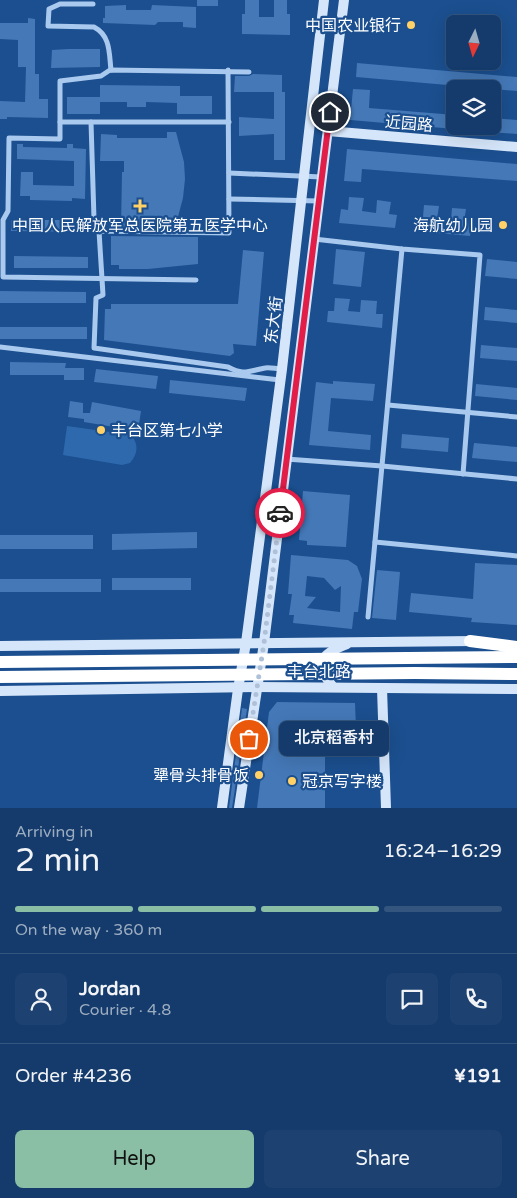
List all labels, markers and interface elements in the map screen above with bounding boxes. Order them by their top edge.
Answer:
north arrow [446,15,501,70]
map controls [446,15,501,135]
place label: 中国农业银行 [305,16,401,36]
marker: 中国农业银行 [405,19,417,31]
button: layers [446,80,501,135]
pin [309,91,351,133]
icon: home [316,98,344,126]
street label: 近园路 [384,112,434,136]
marker: 中国人民解放军总医院第五医学中心 [133,199,147,213]
place label: 中国人民解放军总医院第五医学中心 [12,216,268,236]
place label: 海航幼儿园 [413,216,493,236]
marker: 海航幼儿园 [497,219,509,231]
street label: 东大街 [261,295,287,345]
place label: 丰台区第七小学 [111,421,223,441]
marker: 丰台区第七小学 [95,424,107,436]
courier [255,488,305,538]
icon: car [266,499,294,527]
street label: 丰台北路 [287,662,351,682]
pin [228,718,270,760]
callout: 北京稻香村 [279,722,389,756]
icon: bag [235,725,263,753]
text: 北京稻香村 [294,728,374,748]
place label: 犟骨头排骨饭 [153,766,249,786]
marker: 犟骨头排骨饭 [253,769,265,781]
place label: 冠京写字楼 [302,772,382,792]
marker: 冠京写字楼 [286,775,298,787]
text: Arriving in [15,822,93,842]
text: 16:24–16:29 [383,840,502,862]
text: 2 min [15,842,100,880]
text: On the way · 360 m [15,920,162,940]
button: person [15,973,67,1025]
button: chat [386,973,438,1025]
button: phone [450,973,502,1025]
text: Jordan [79,978,141,1000]
text: Courier · 4.8 [79,1000,171,1020]
text: Order #4236 [15,1065,132,1087]
text: ¥191 [454,1065,502,1087]
button: Help [15,1130,254,1188]
button: Share [264,1130,502,1188]

